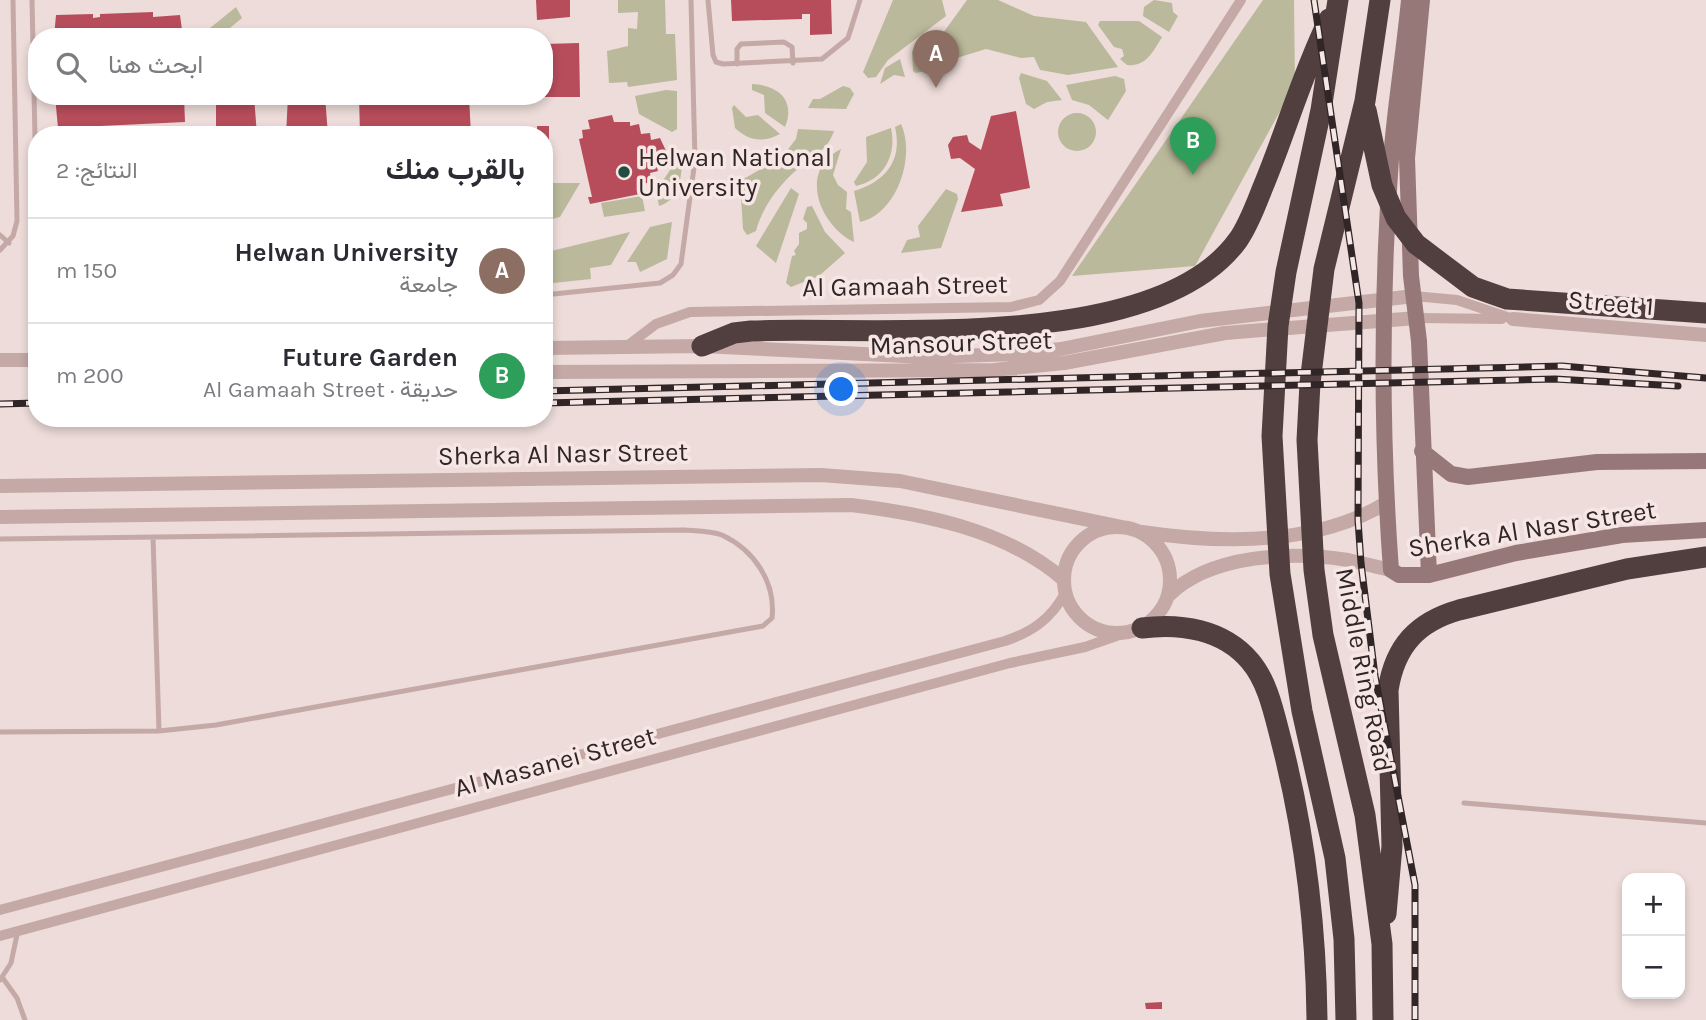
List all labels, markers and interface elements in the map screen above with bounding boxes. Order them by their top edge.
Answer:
search box [28,28,553,105]
pin: A [913,30,959,88]
icon: search [52,48,90,86]
text: ابحث هنا [108,49,203,80]
pin: B [1170,117,1216,175]
place label: Helwan National University [638,142,832,203]
text: بالقرب منك [386,151,525,187]
text: النتائج: 2 [56,157,138,184]
marker: Helwan National University [616,164,632,180]
text: Helwan University [235,237,458,268]
text: 150 m [56,257,117,284]
text: A [495,257,509,284]
street label: Al Gamaah Street [802,269,1008,303]
text: جامعة [399,271,458,298]
street label: Street 1 [1567,284,1655,322]
street label: Mansour Street [869,324,1053,362]
text: Future Garden [282,342,458,373]
text: 200 m [56,362,124,389]
text: B [495,362,509,389]
your location [824,372,858,406]
text: حديقة · Al Gamaah Street [203,376,458,403]
street label: Sherka Al Nasr Street [438,436,689,472]
street label: Sherka Al Nasr Street [1406,494,1658,564]
street label: Middle Ring Road [1329,565,1399,775]
street label: Al Masanei Street [451,720,659,804]
map controls [1622,873,1685,999]
button: + [1622,873,1685,936]
button: − [1622,936,1685,999]

